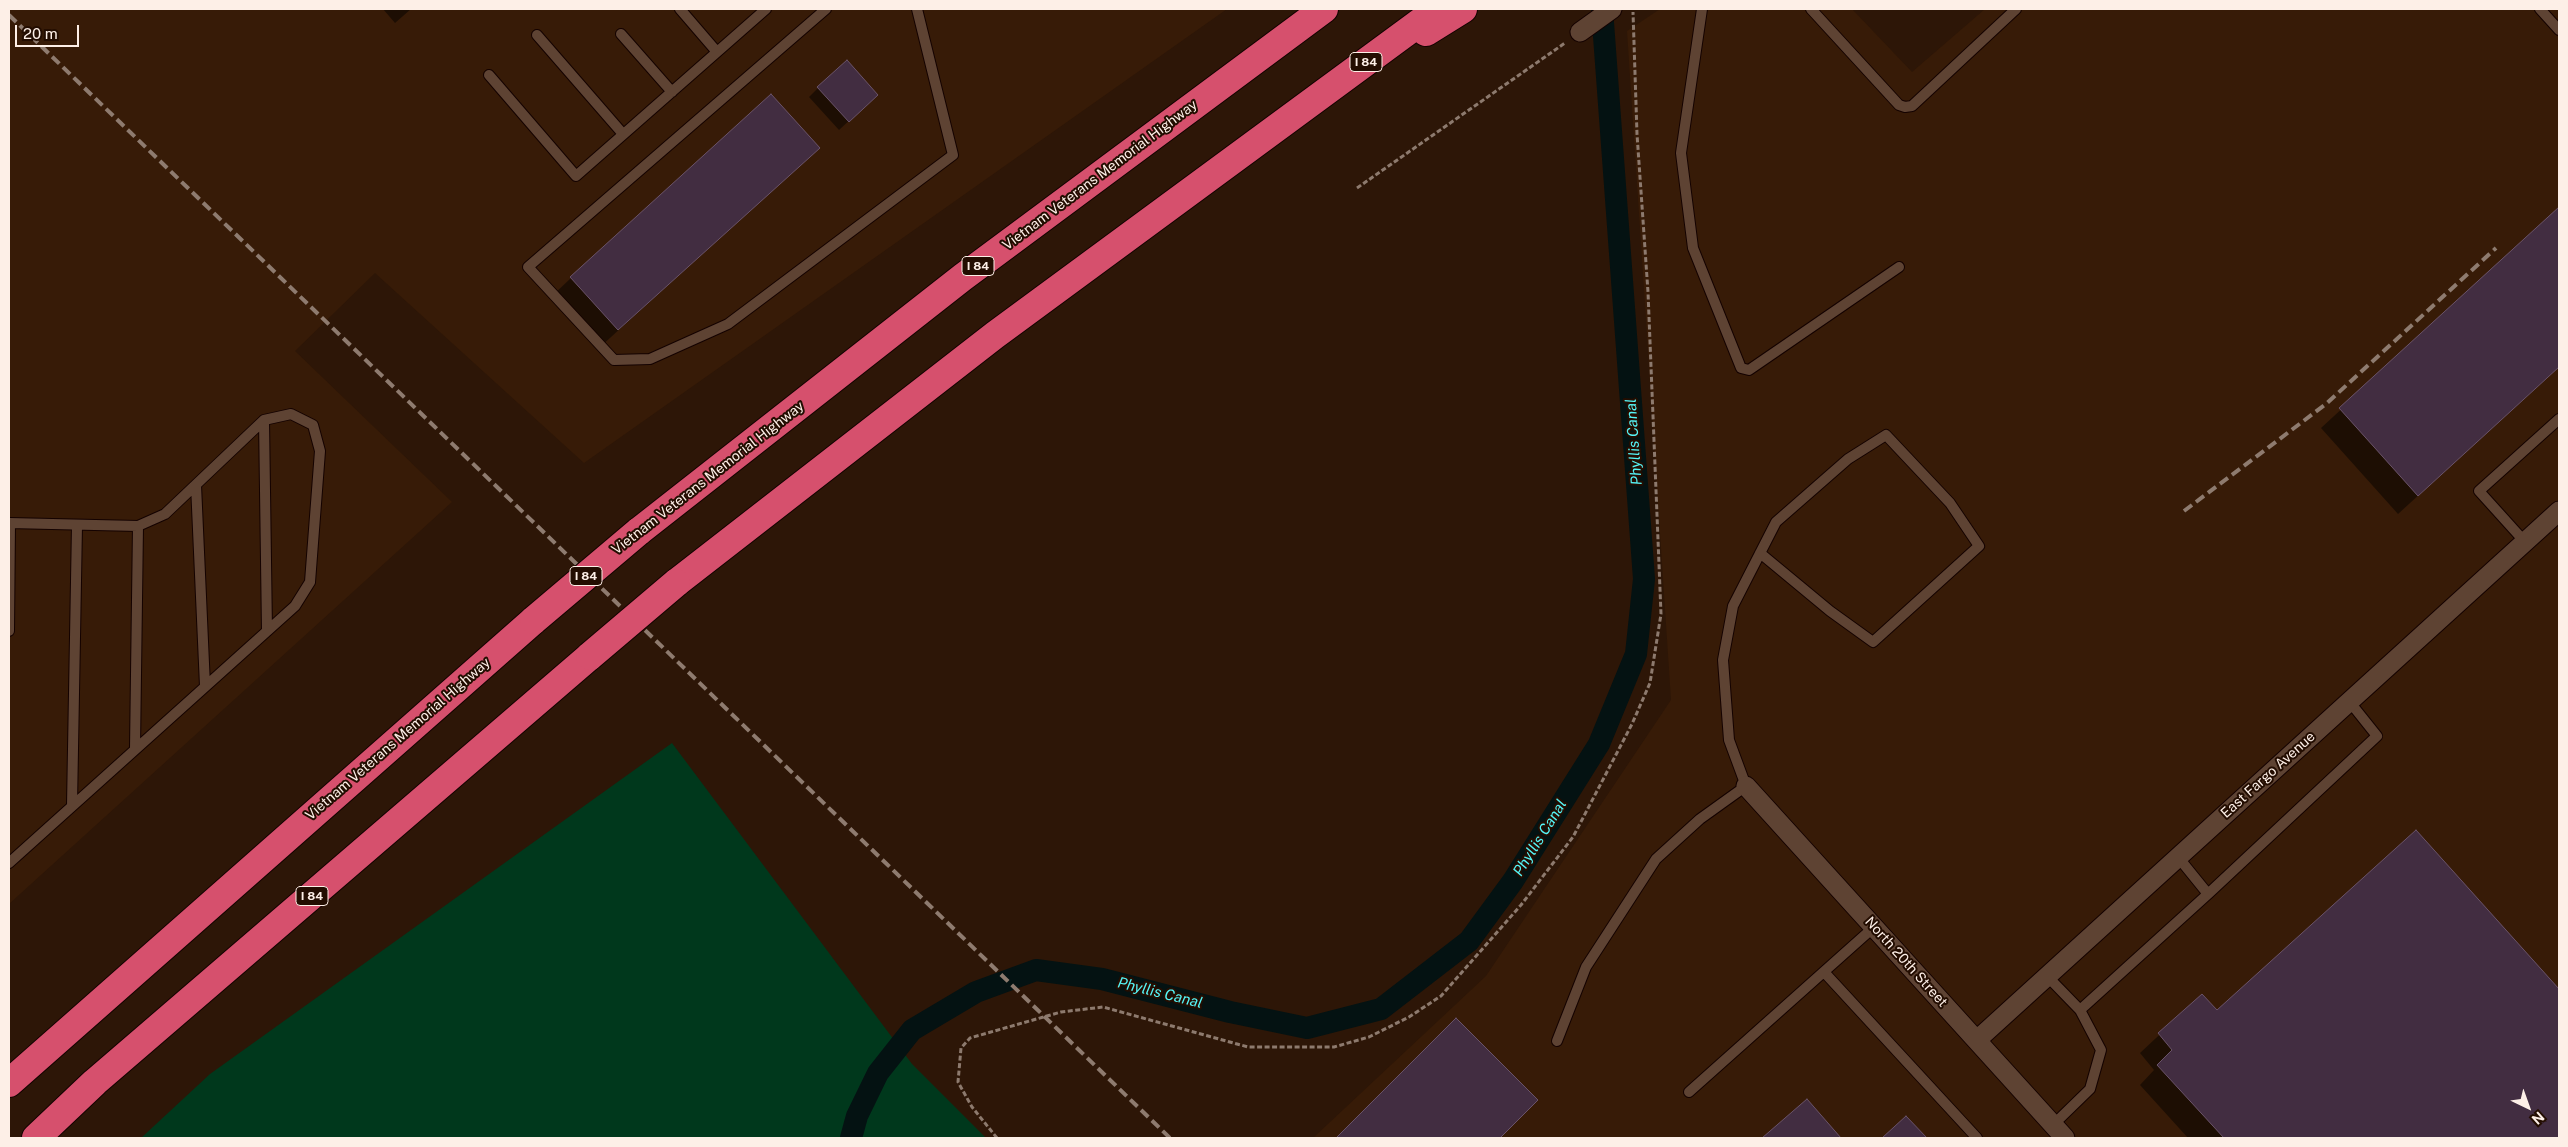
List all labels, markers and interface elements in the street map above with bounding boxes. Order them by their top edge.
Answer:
scale bar [18,15,81,47]
text: 20 m [23,25,58,42]
road number: I 84 [1350,52,1382,72]
street label: Vietnam Veterans Memorial Highway [999,96,1201,254]
road number: I 84 [962,256,994,276]
street label: Vietnam Veterans Memorial Highway [609,398,807,558]
water label: Phyllis Canal [1622,398,1646,486]
road number: I 84 [570,566,602,586]
street label: Vietnam Veterans Memorial Highway [302,654,494,824]
street label: East Fargo Avenue [2217,728,2319,822]
water label: Phyllis Canal [1509,796,1571,880]
road number: I 84 [296,886,328,906]
street label: North 20th Street [1861,914,1951,1010]
water label: Phyllis Canal [1116,974,1204,1012]
north arrow [2503,1082,2553,1132]
text: N [2529,1109,2547,1128]

